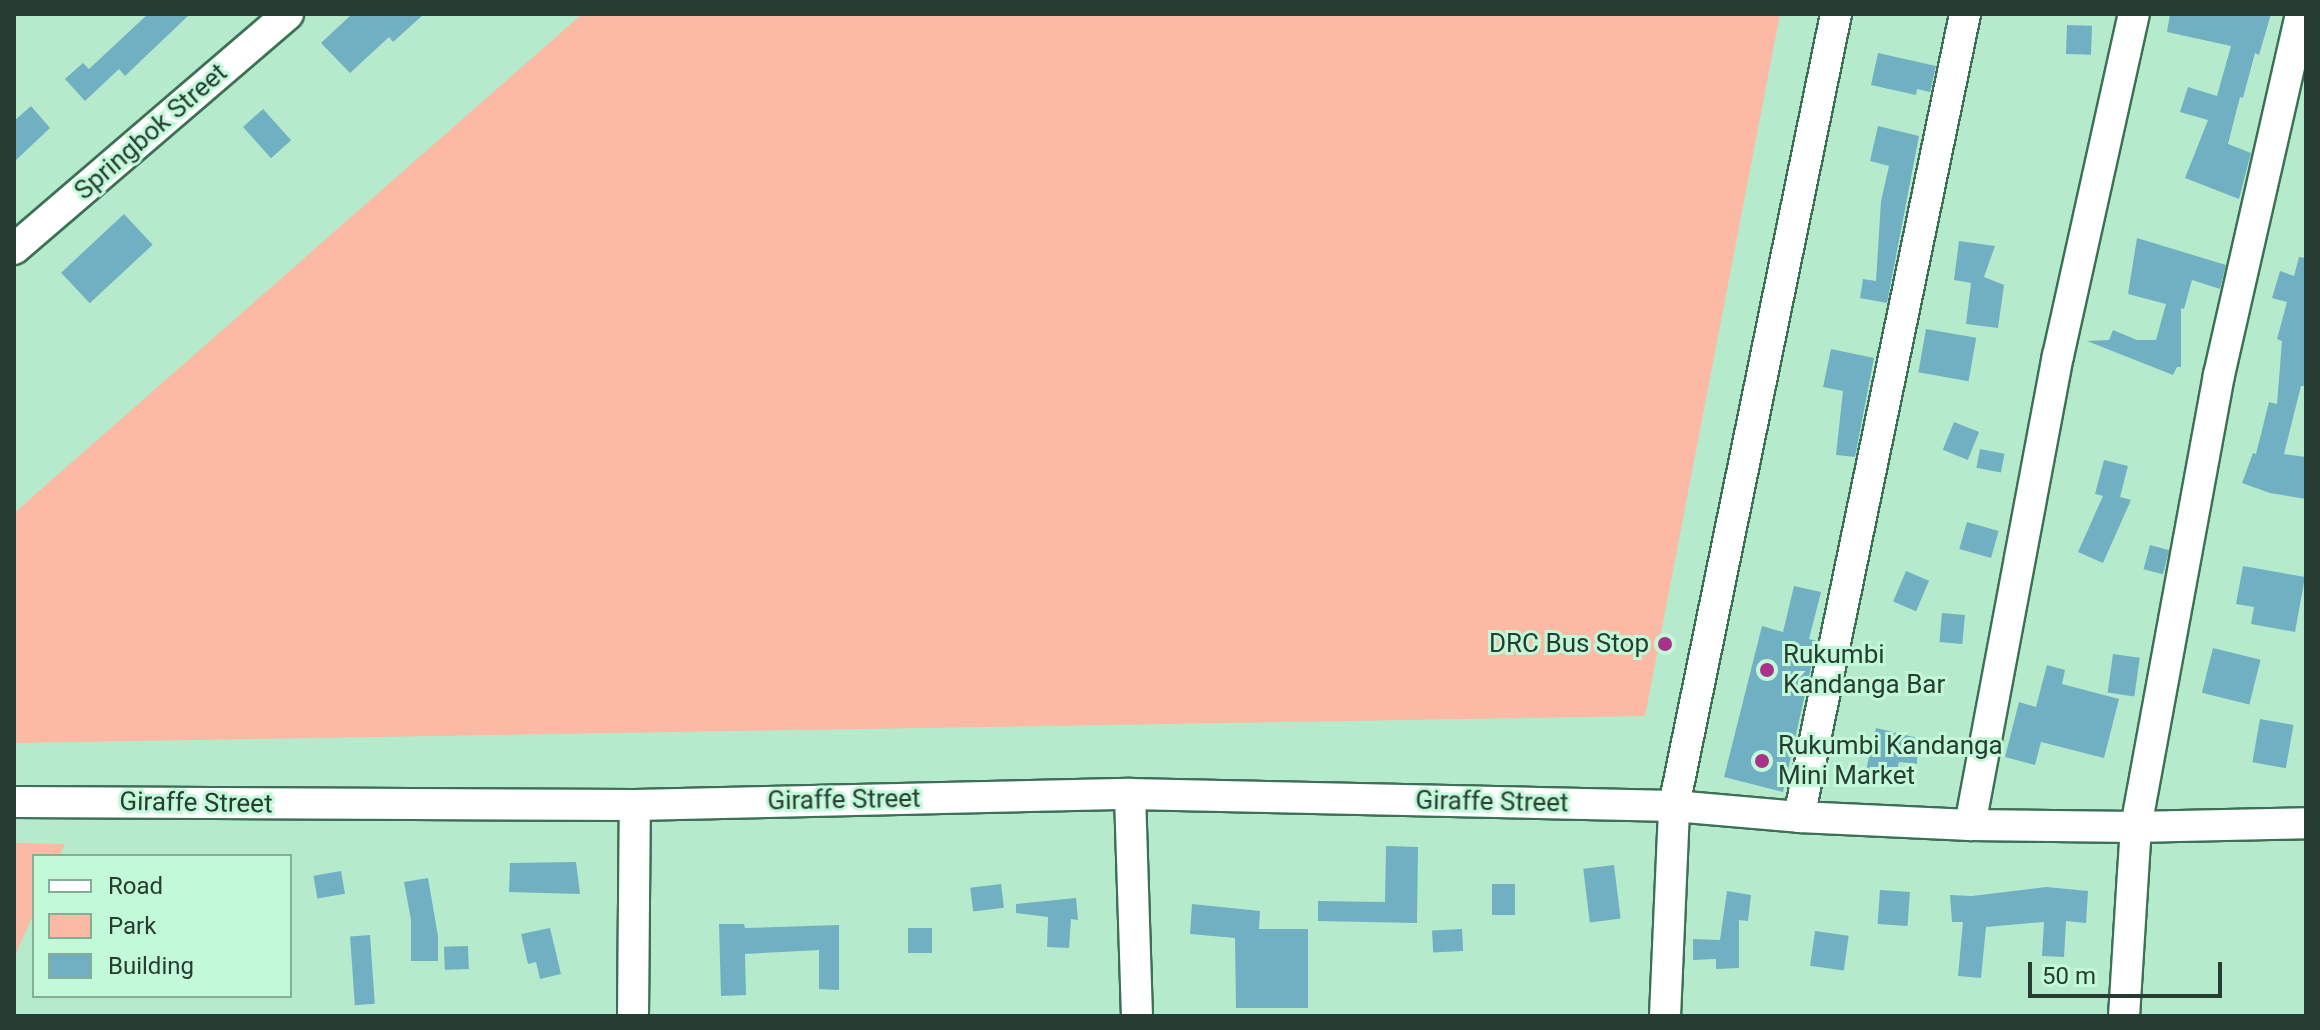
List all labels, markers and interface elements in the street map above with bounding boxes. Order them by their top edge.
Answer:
street label: Springbok Street [68,57,234,207]
place label: DRC Bus Stop [1489,628,1649,660]
marker: DRC Bus Stop [1656,635,1674,653]
place label: Rukumbi Kandanga Bar [1783,639,1945,700]
marker: Rukumbi Kandanga Bar [1758,661,1776,679]
place label: Rukumbi Kandanga Mini Market [1778,730,2003,792]
marker: Rukumbi Kandanga Mini Market [1753,752,1771,770]
street label: Giraffe Street [767,783,921,817]
street label: Giraffe Street [1415,785,1569,819]
street label: Giraffe Street [119,786,273,820]
legend [32,854,292,998]
text: Road [108,872,163,900]
text: Park [108,912,156,940]
scale bar [2032,946,2226,996]
text: Building [108,952,194,980]
text: 50 m [2042,962,2096,990]

